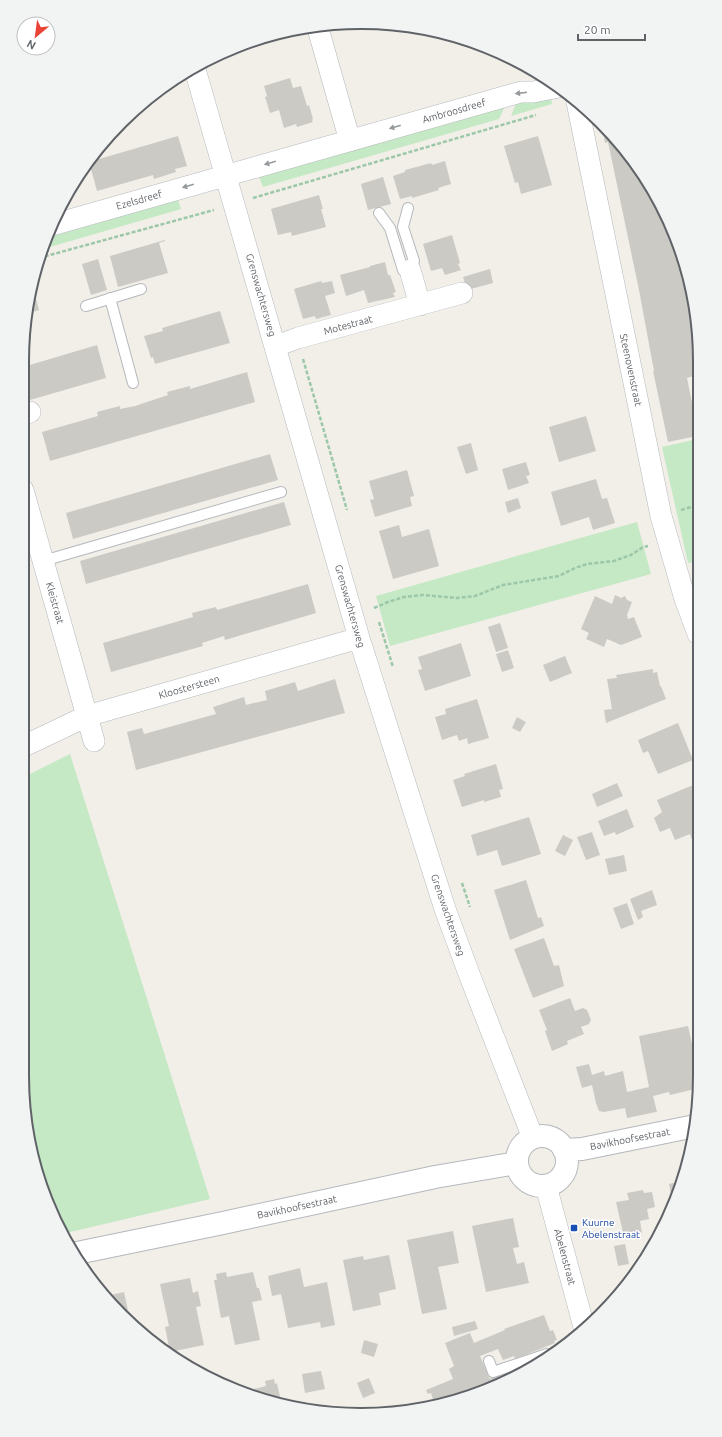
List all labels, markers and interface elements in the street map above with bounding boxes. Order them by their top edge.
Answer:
north arrow [16,16,56,56]
scale bar [578,16,645,42]
text: 20 m [584,23,611,36]
text: N [25,38,38,52]
one-way arrow [514,90,527,96]
street label: Ambroosdreef [421,97,487,125]
one-way arrow [389,124,401,130]
one-way arrow [264,160,276,166]
one-way arrow [182,183,194,189]
street label: Ezelsdreef [115,188,163,212]
street label: Grenswachtersweg [244,252,278,338]
street label: Motestraat [322,313,374,337]
street label: Steenovenstraat [618,333,644,407]
street label: Grenswachtersweg [333,563,367,649]
street label: Kleistraat [44,581,66,625]
street label: Kloostersteen [157,673,221,701]
street label: Grenswachtersweg [429,873,467,957]
street label: Bavikhoofsestraat [589,1126,671,1152]
street label: Bavikhoofsestraat [256,1193,338,1221]
place label: Kuurne Abelenstraat [582,1217,640,1240]
marker: Kuurne Abelenstraat [569,1223,579,1233]
street label: Abelenstraat [552,1228,578,1286]

